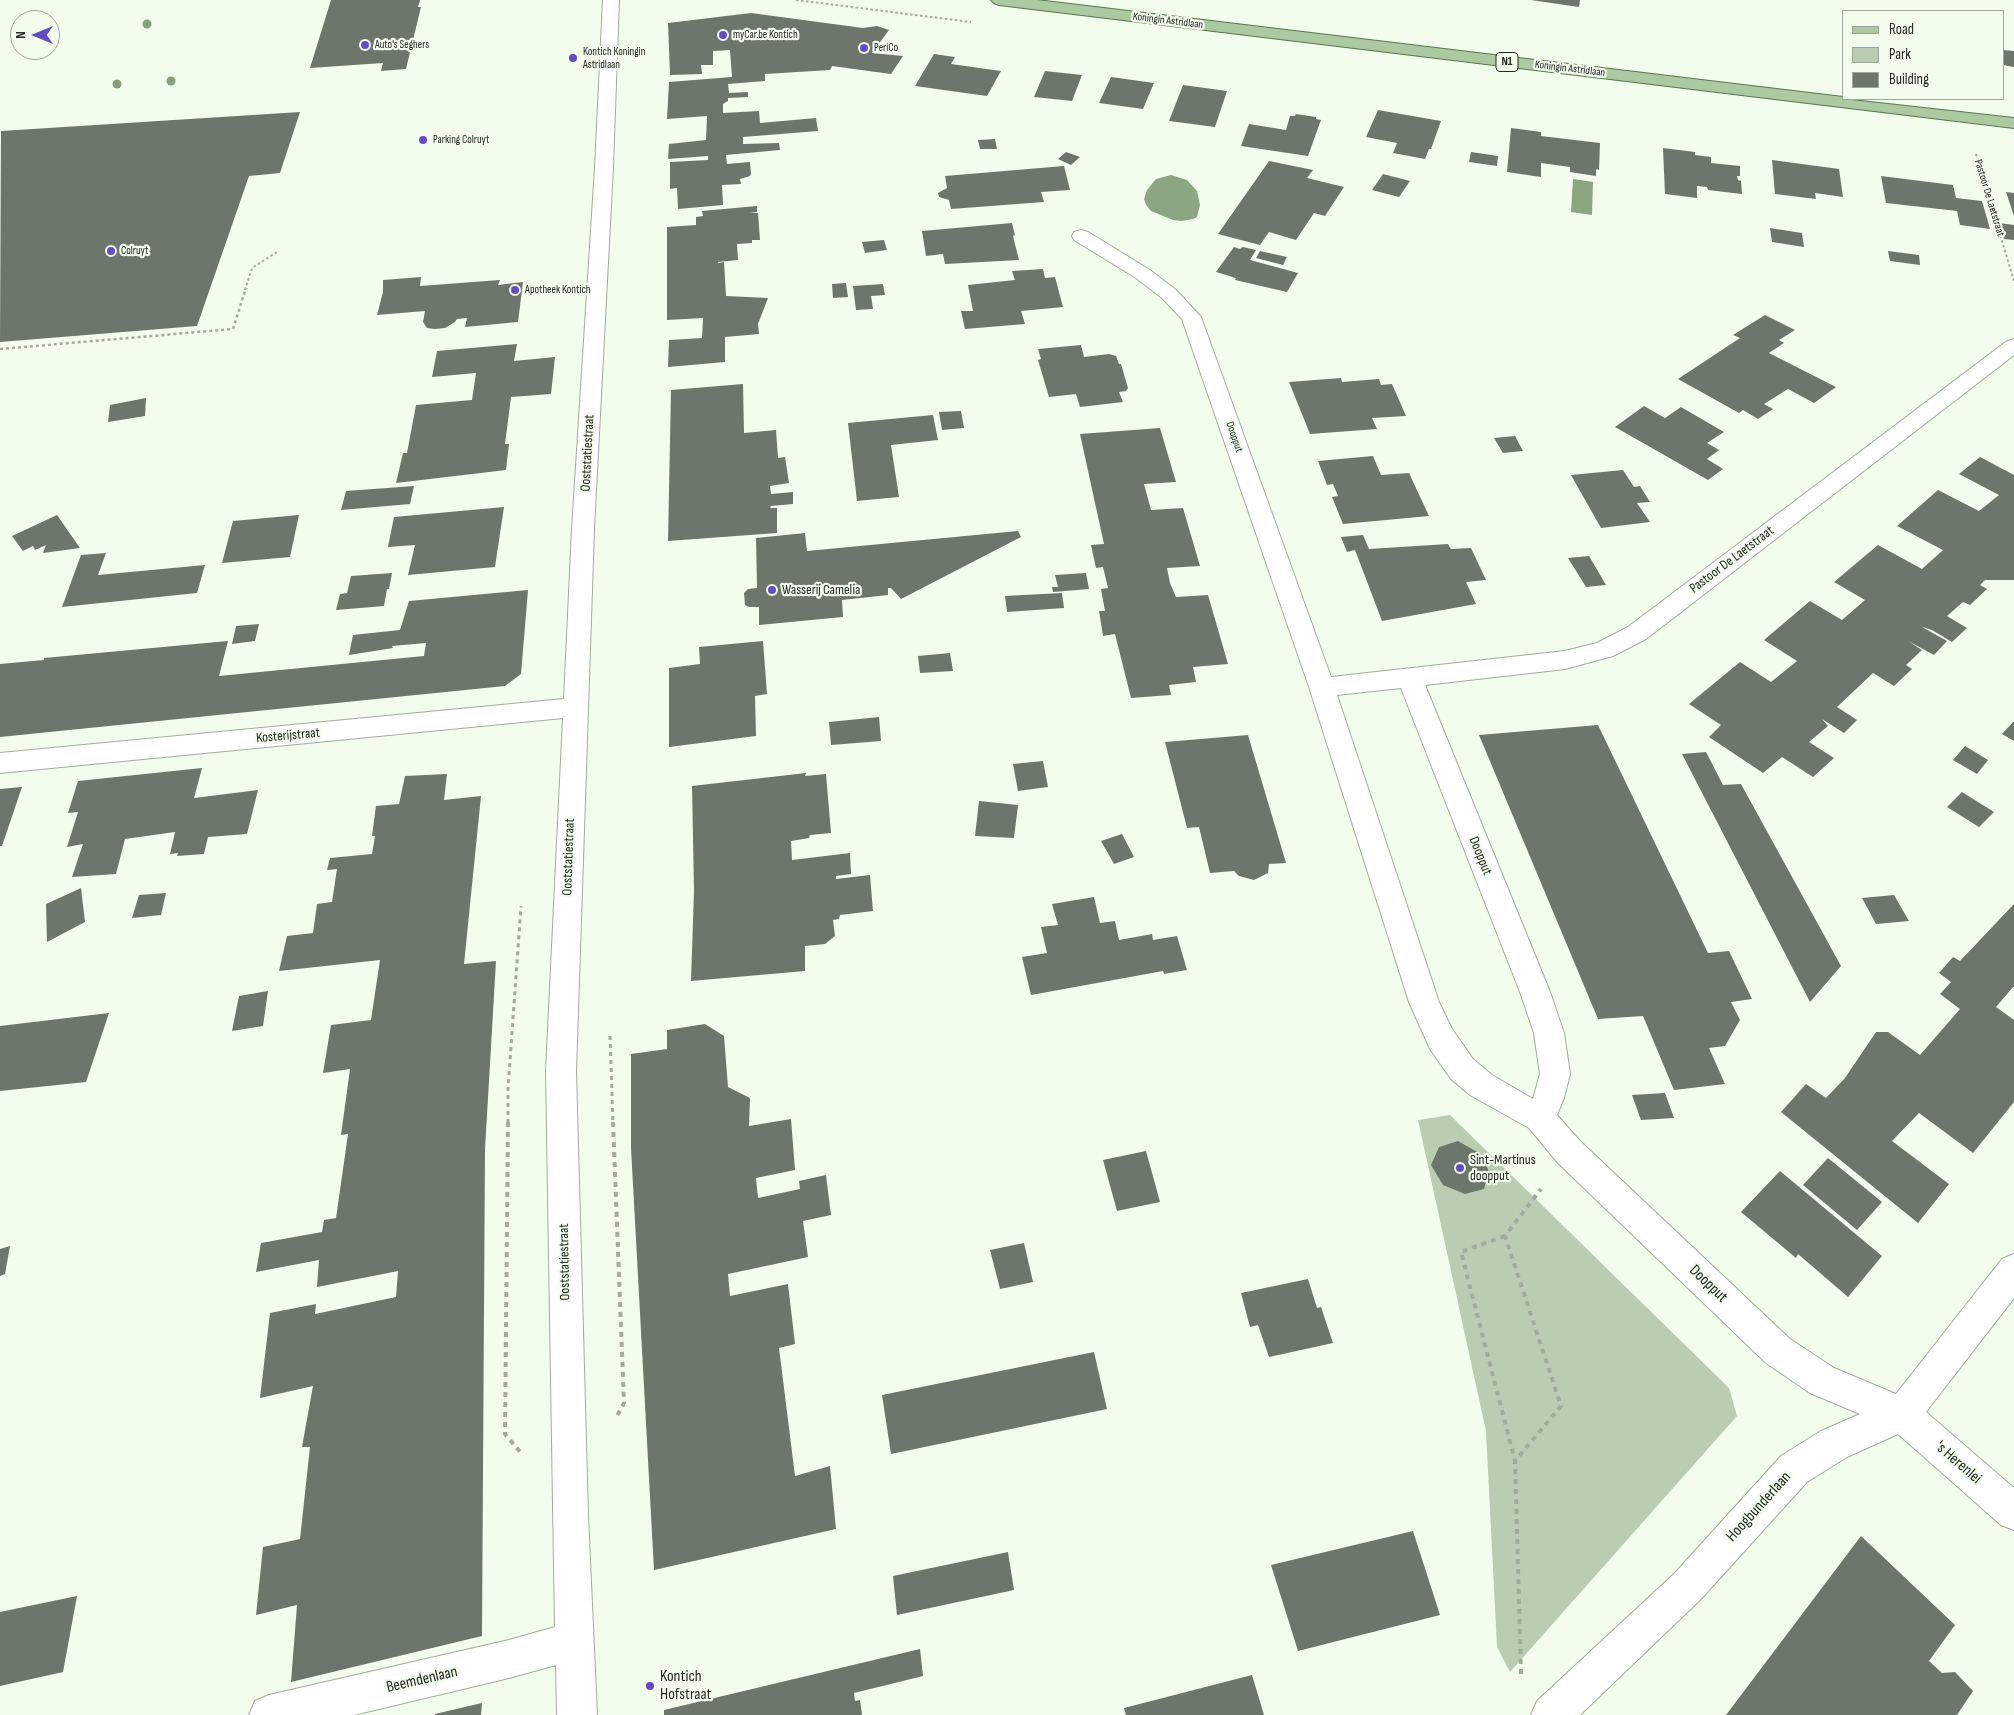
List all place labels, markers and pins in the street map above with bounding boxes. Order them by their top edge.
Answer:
place label: myCar.be Kontich [733,28,798,42]
marker: myCar.be Kontich [717,29,729,41]
place label: Auto's Seghers [375,38,429,52]
marker: Auto's Seghers [359,39,371,51]
place label: PeriCo [874,41,898,55]
marker: PeriCo [858,42,870,54]
place label: Kontich Koningin Astridlaan [583,45,645,71]
marker: Kontich Koningin Astridlaan [567,52,579,64]
place label: Parking Colruyt [433,133,489,147]
marker: Parking Colruyt [417,134,429,146]
place label: Colruyt [121,244,148,258]
marker: Colruyt [105,245,117,257]
place label: Apotheek Kontich [525,283,591,297]
marker: Apotheek Kontich [509,284,521,296]
place label: Wasserij Camelia [782,582,860,598]
marker: Wasserij Camelia [766,584,778,596]
place label: Sint-Martinus doopput [1470,1152,1536,1184]
marker: Sint-Martinus doopput [1454,1162,1466,1174]
place label: Kontich Hofstraat [660,1667,711,1705]
marker: Kontich Hofstraat [644,1680,656,1692]

